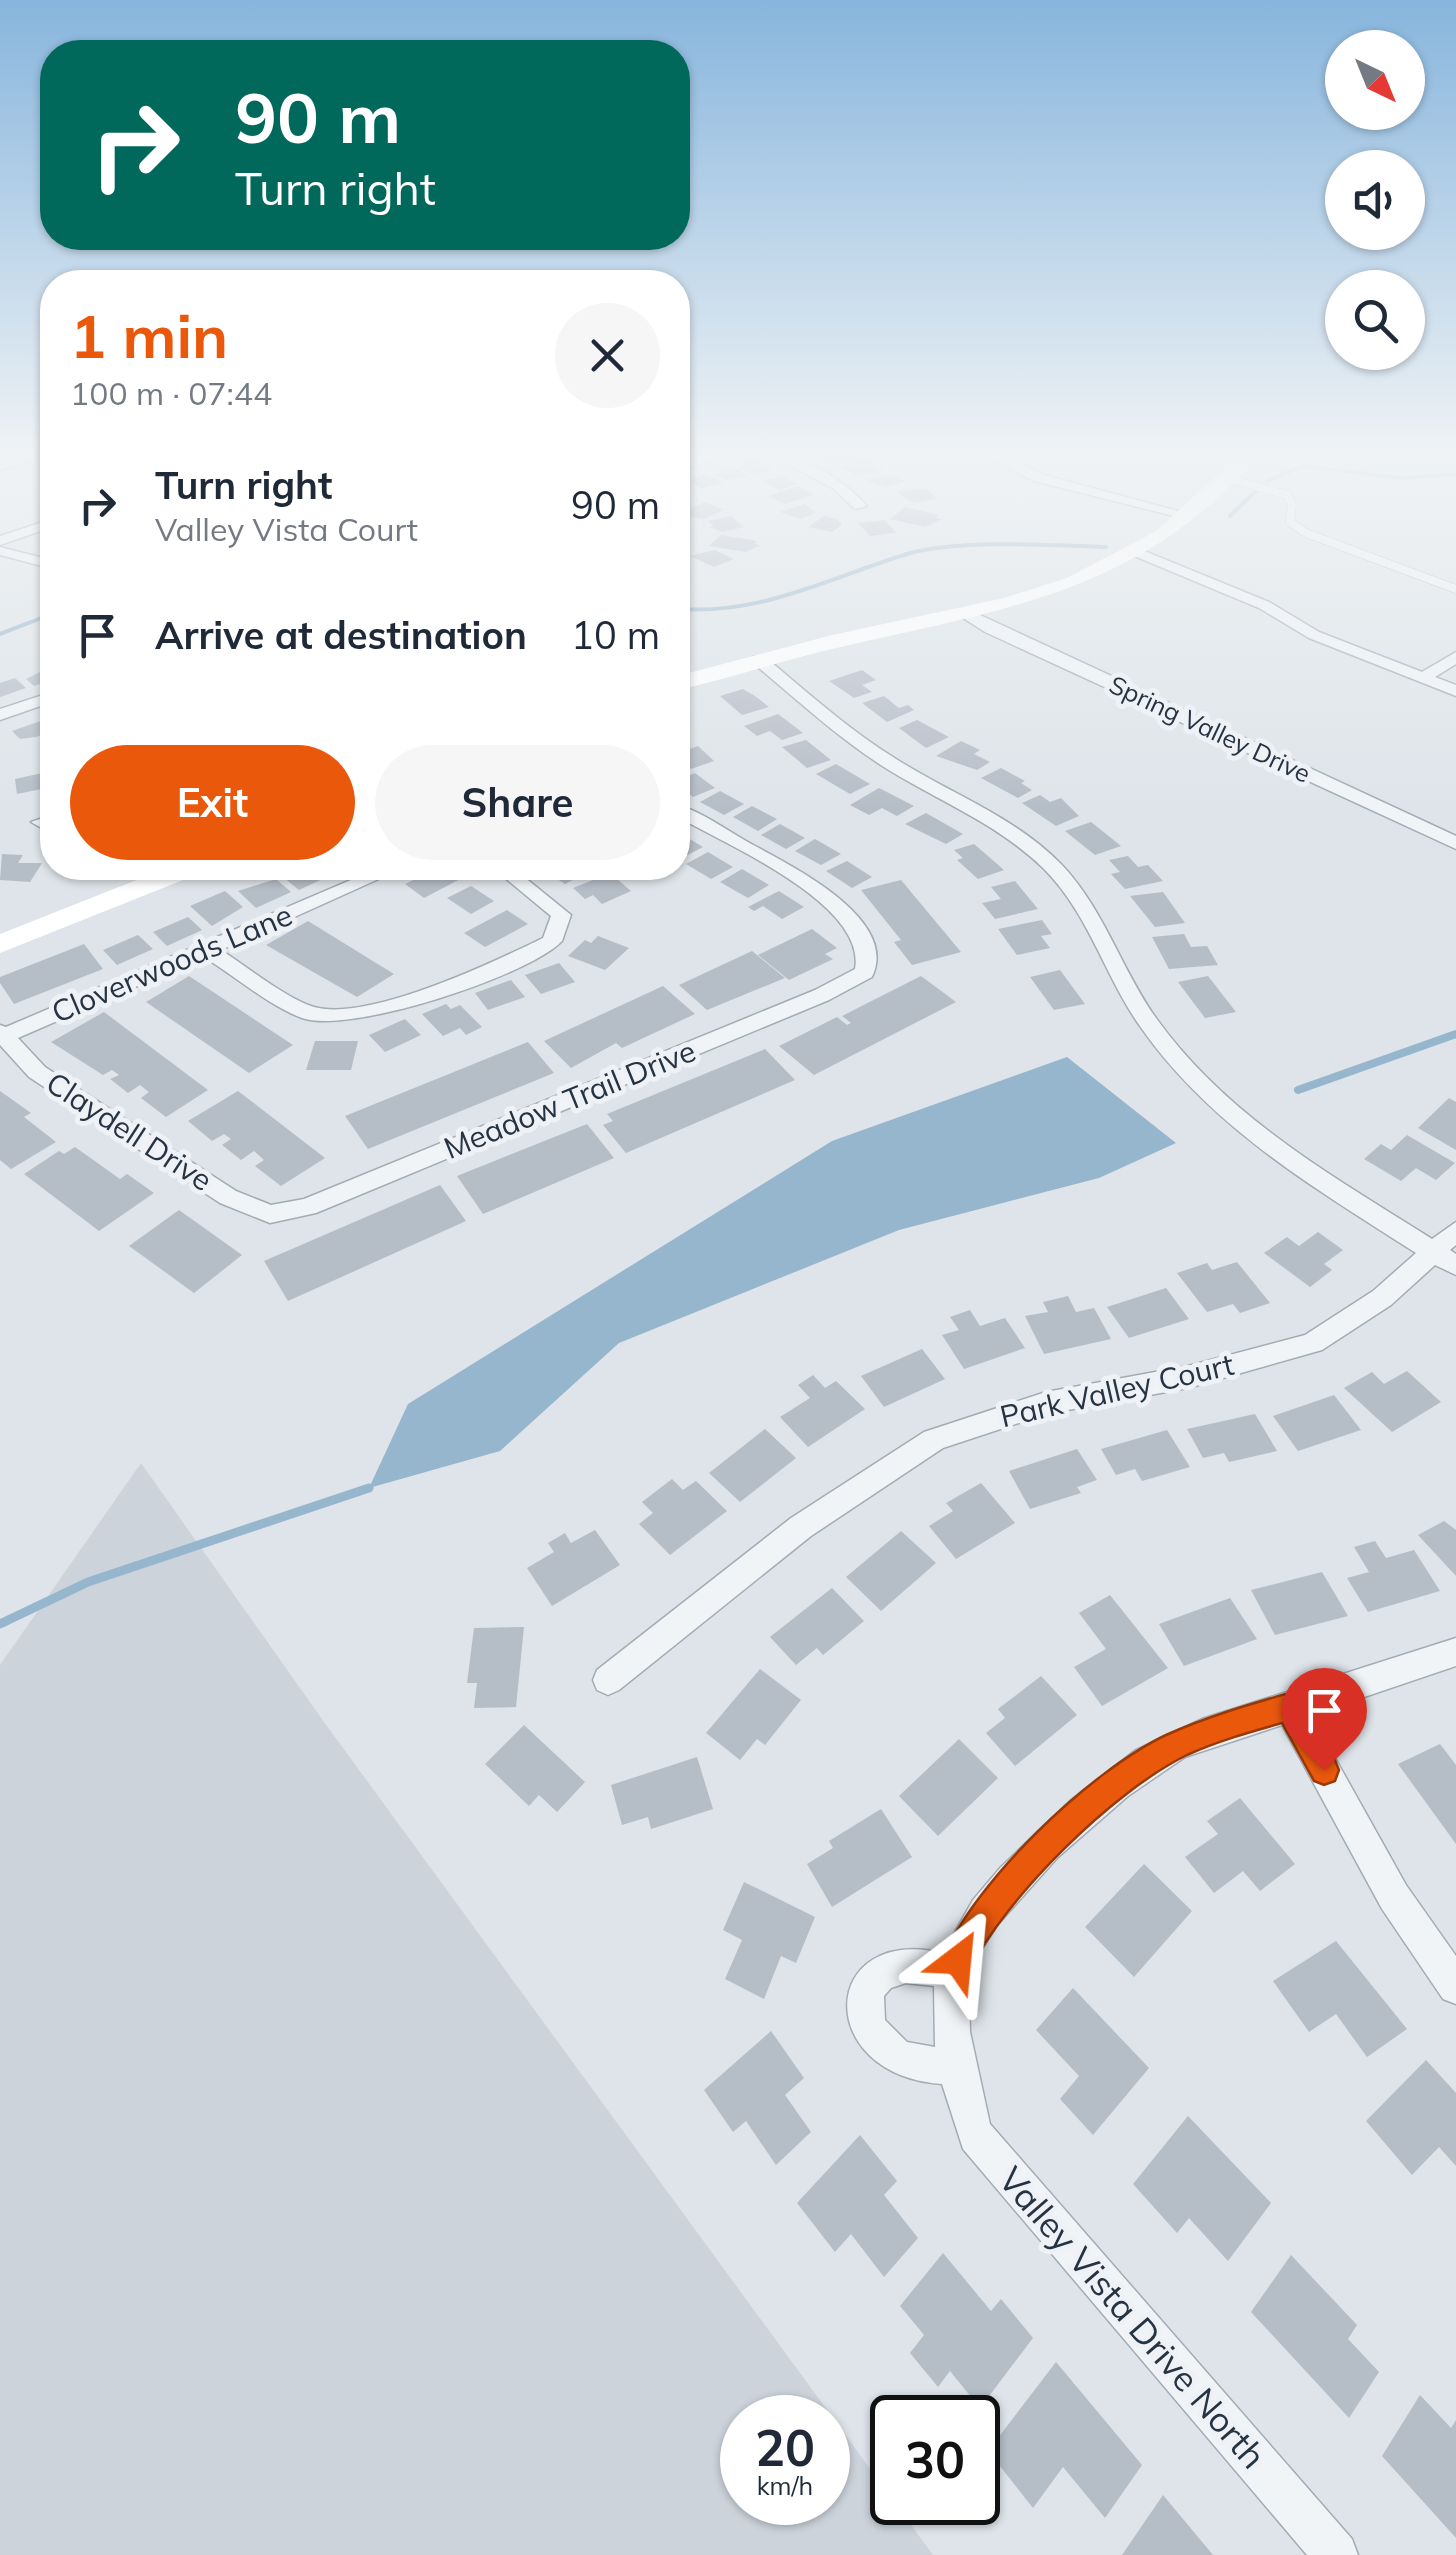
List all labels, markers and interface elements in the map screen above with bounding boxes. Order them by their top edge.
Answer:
north arrow [1325,30,1425,130]
map controls [1325,30,1425,370]
text: 90 m [235,73,401,161]
icon: right [70,80,200,210]
button: sound [1325,150,1425,250]
text: Turn right [235,160,436,216]
button: search [1325,270,1425,370]
text: 1 min [70,298,228,373]
button: close [555,303,660,408]
text: 100 m · 07:44 [70,373,272,413]
text: Turn right [155,461,332,509]
icon: right [70,478,125,533]
text: 90 m [571,481,660,529]
text: Valley Vista Court [155,509,418,549]
icon: arrive [70,608,125,663]
text: Arrive at destination [155,611,527,659]
text: 10 m [571,611,660,659]
street label: Spring Valley Drive [1105,668,1316,789]
button: Exit [70,745,355,860]
button: Share [375,745,660,860]
street label: Cloverwoods Lane [46,895,298,1031]
street label: Meadow Trail Drive [438,1031,701,1167]
street label: Claydell Drive [39,1063,220,1199]
street label: Park Valley Court [996,1345,1237,1435]
pin [1282,1668,1367,1771]
icon: arrive [1297,1683,1352,1738]
position arrow [906,1908,1010,2012]
street label: Valley Vista Drive North [990,2158,1276,2477]
speed limit sign: 30 [870,2395,1000,2525]
text: 20 [755,2416,815,2479]
text: km/h [757,2470,813,2501]

